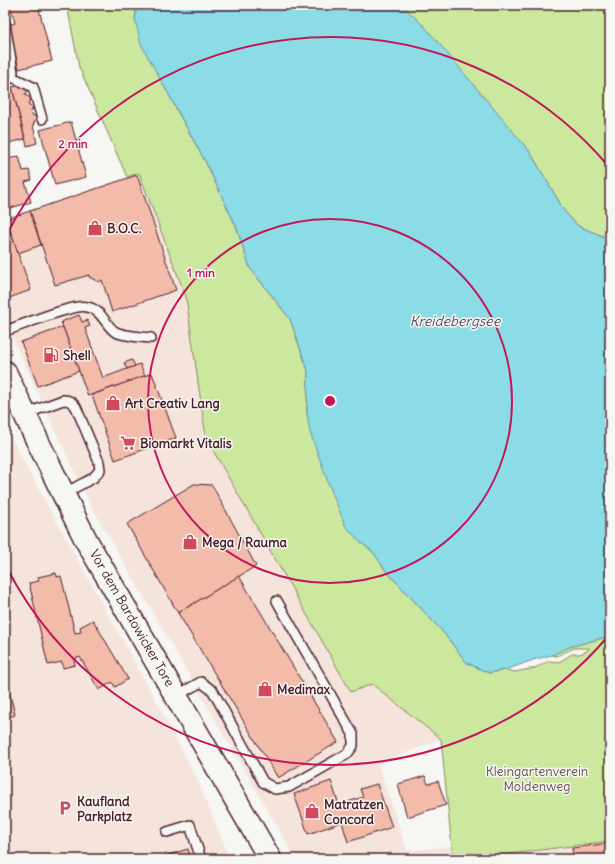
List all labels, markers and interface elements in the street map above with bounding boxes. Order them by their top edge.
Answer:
text: 2 min [58,136,88,151]
shop icon: B.O.C. [86,219,104,237]
place label: B.O.C. [107,220,142,237]
text: 1 min [187,265,215,280]
water label: Kreidebergsee [410,312,502,330]
fuel station icon: Shell [42,346,60,364]
place label: Shell [63,347,91,364]
shop icon: Art Creativ Lang [104,394,122,412]
centre of rings [323,394,337,408]
place label: Art Creativ Lang [125,395,220,412]
supermarket icon: Biomarkt Vitalis [119,434,137,452]
place label: Biomarkt Vitalis [140,435,232,452]
shop icon: Mega / Rauma [181,533,199,551]
place label: Mega / Rauma [202,534,288,551]
street label: Vor dem Bardowicker Tore [86,546,178,690]
shop icon: Medimax [256,680,274,698]
place label: Medimax [277,681,331,698]
park label: Kleingartenverein Moldenweg [486,763,589,795]
place label: Kaufland Parkplatz [77,793,133,825]
place label: Matratzen Concord [324,796,384,828]
parking icon: Kaufland Parkplatz [56,799,74,817]
shop icon: Matratzen Concord [303,802,321,820]

